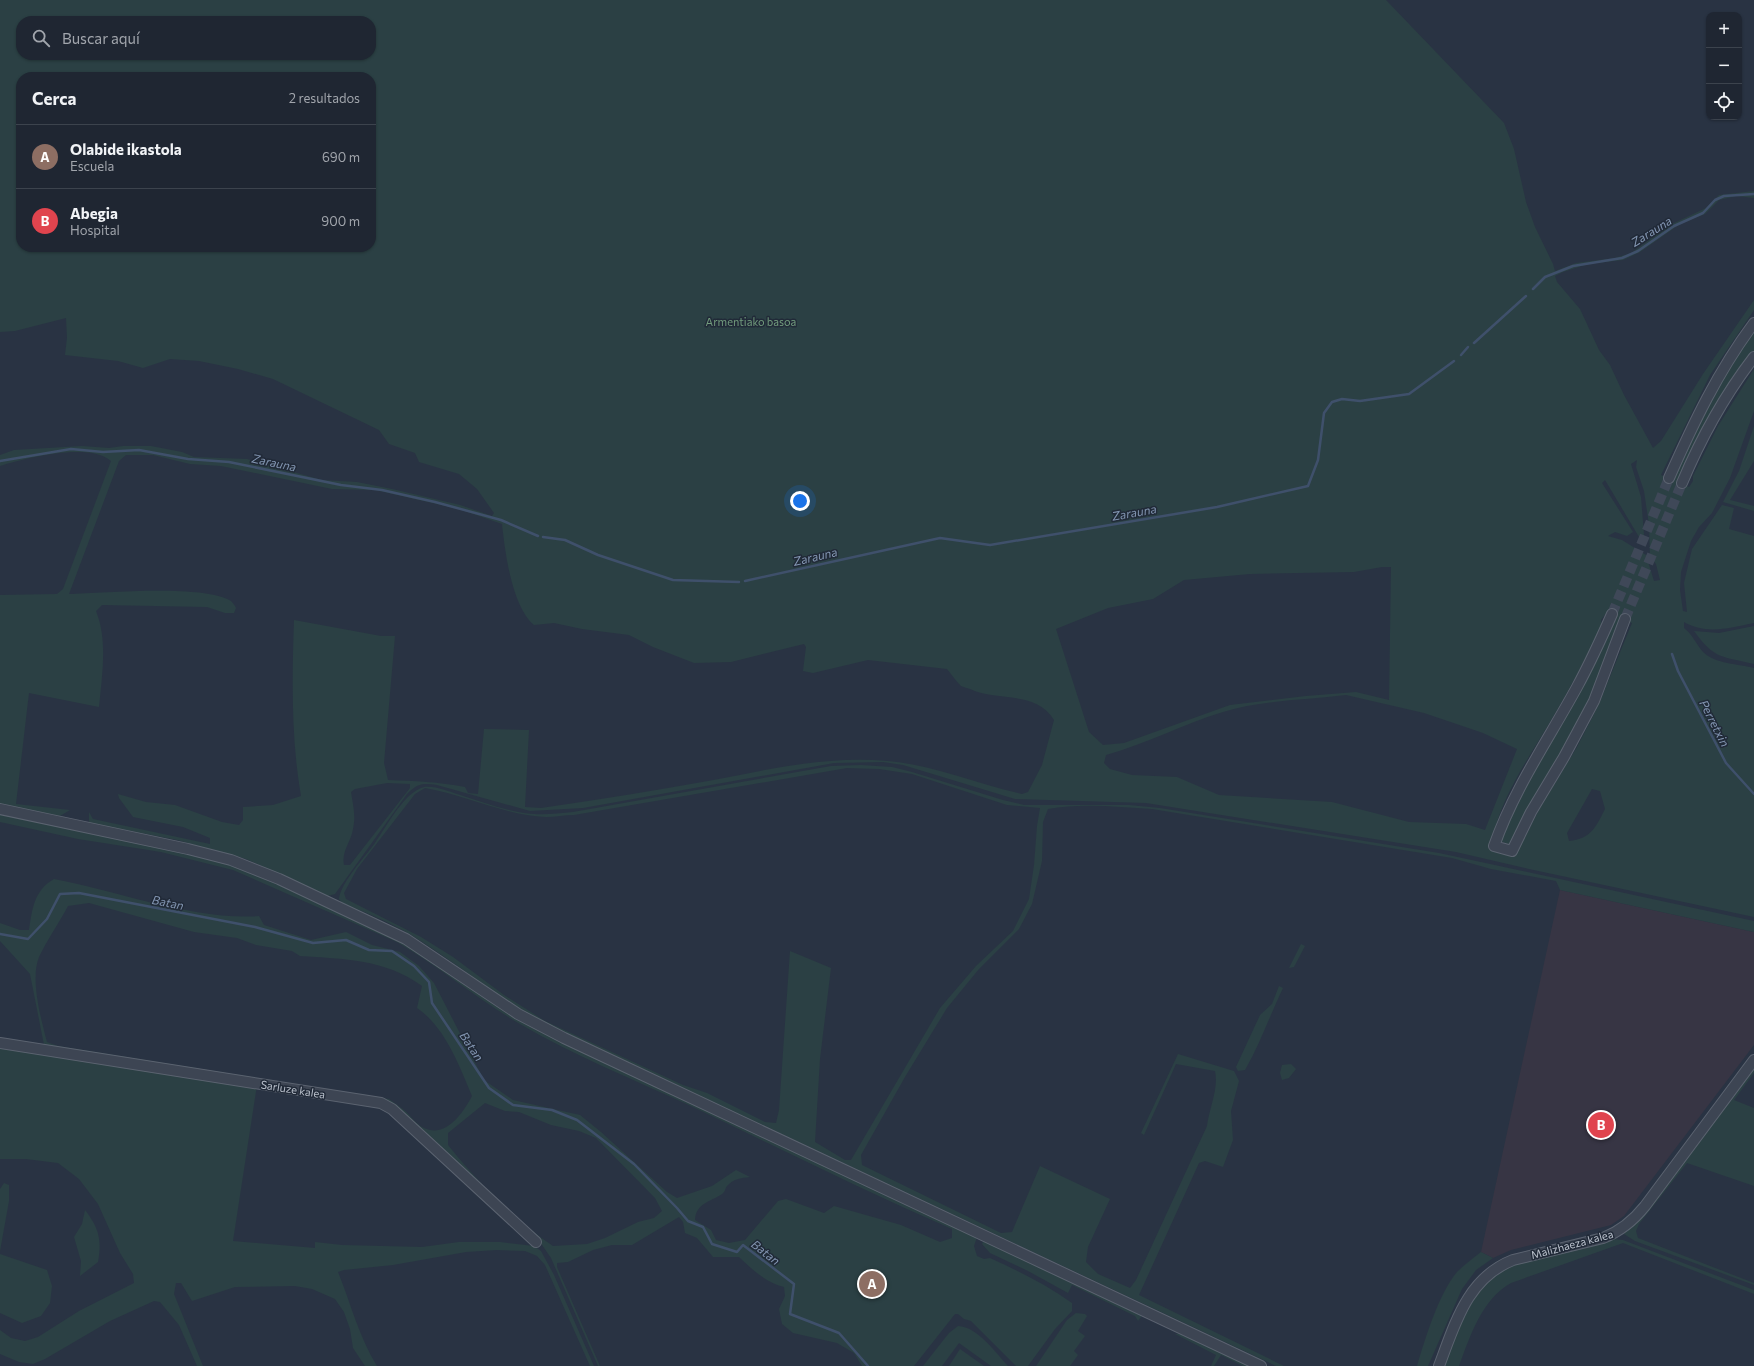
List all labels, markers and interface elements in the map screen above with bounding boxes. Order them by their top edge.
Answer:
map controls [1706,12,1742,120]
button: + [1706,12,1742,48]
search box [16,16,376,60]
icon: search [30,27,52,49]
text: Buscar aquí [62,29,140,47]
button: − [1706,48,1742,84]
button: locate [1706,84,1742,120]
text: Cerca [32,88,77,109]
text: 2 resultados [289,90,360,106]
text: Olabide ikastola [70,140,182,158]
text: A [40,149,50,165]
text: 690 m [322,149,360,165]
text: Escuela [70,158,114,174]
text: Abegia [70,204,118,222]
text: B [41,213,49,229]
text: 900 m [321,213,360,229]
water label: Zarauna [1627,213,1674,249]
text: Hospital [70,222,120,238]
park label: Armentiako basoa [706,315,796,328]
water label: Zarauna [249,450,298,474]
your location [790,491,810,511]
water label: Zarauna [1110,501,1157,523]
water label: Zarauna [790,544,839,568]
water label: Perretxin [1697,697,1733,749]
water label: Batan [151,892,185,912]
water label: Batan [457,1029,487,1063]
street label: Sarluze kalea [260,1077,326,1101]
pin: B [1588,1110,1614,1140]
street label: Malizhaeza kalea [1529,1227,1615,1261]
water label: Batan [749,1237,783,1267]
pin: A [859,1269,885,1299]

